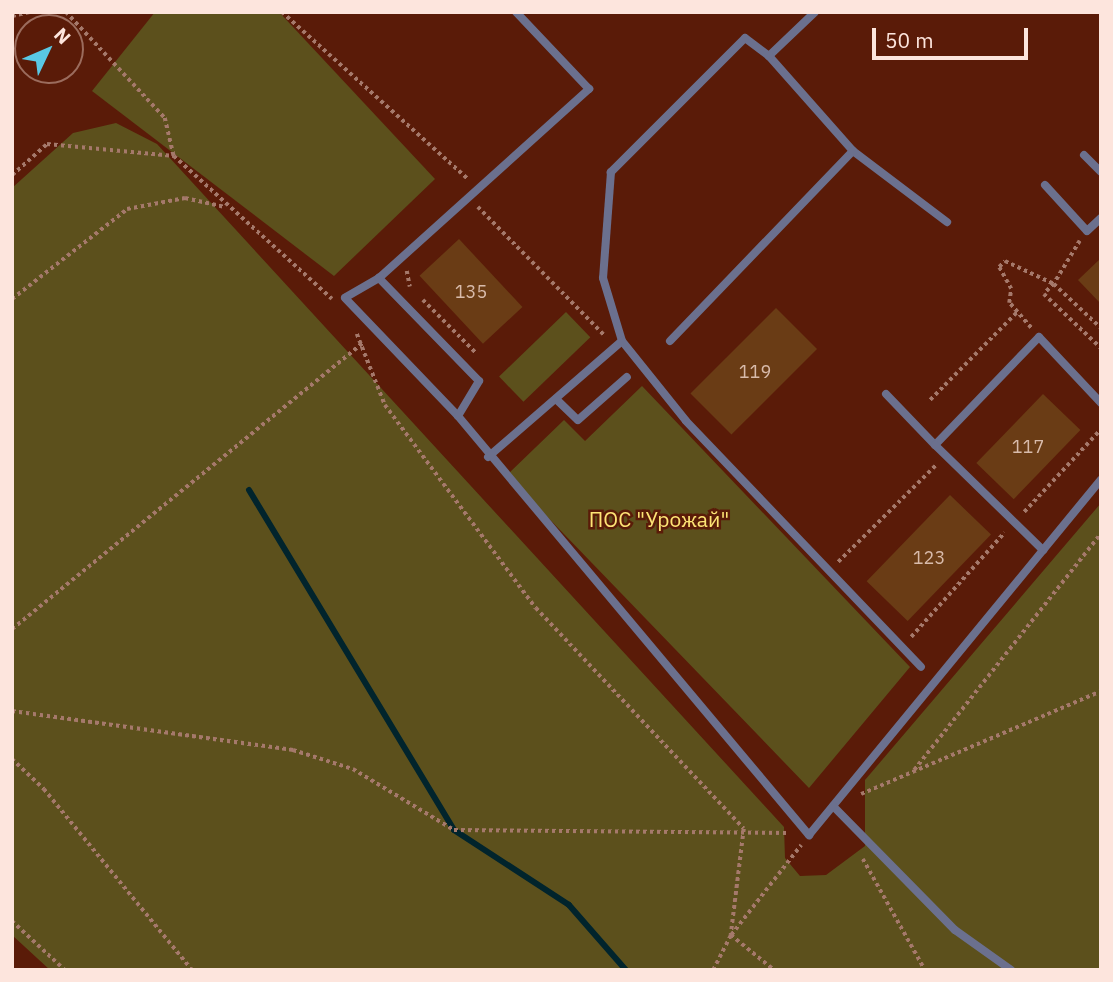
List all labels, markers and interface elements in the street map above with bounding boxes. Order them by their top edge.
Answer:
north arrow [14,14,84,84]
scale bar [875,14,1031,58]
text: N [49,23,76,49]
text: 50 m [885,26,934,54]
house number: 135 [455,281,487,303]
house number: 119 [739,361,771,383]
house number: 117 [1012,436,1044,458]
park label: ПОС "Урожай" [589,506,729,532]
house number: 123 [913,547,945,569]

